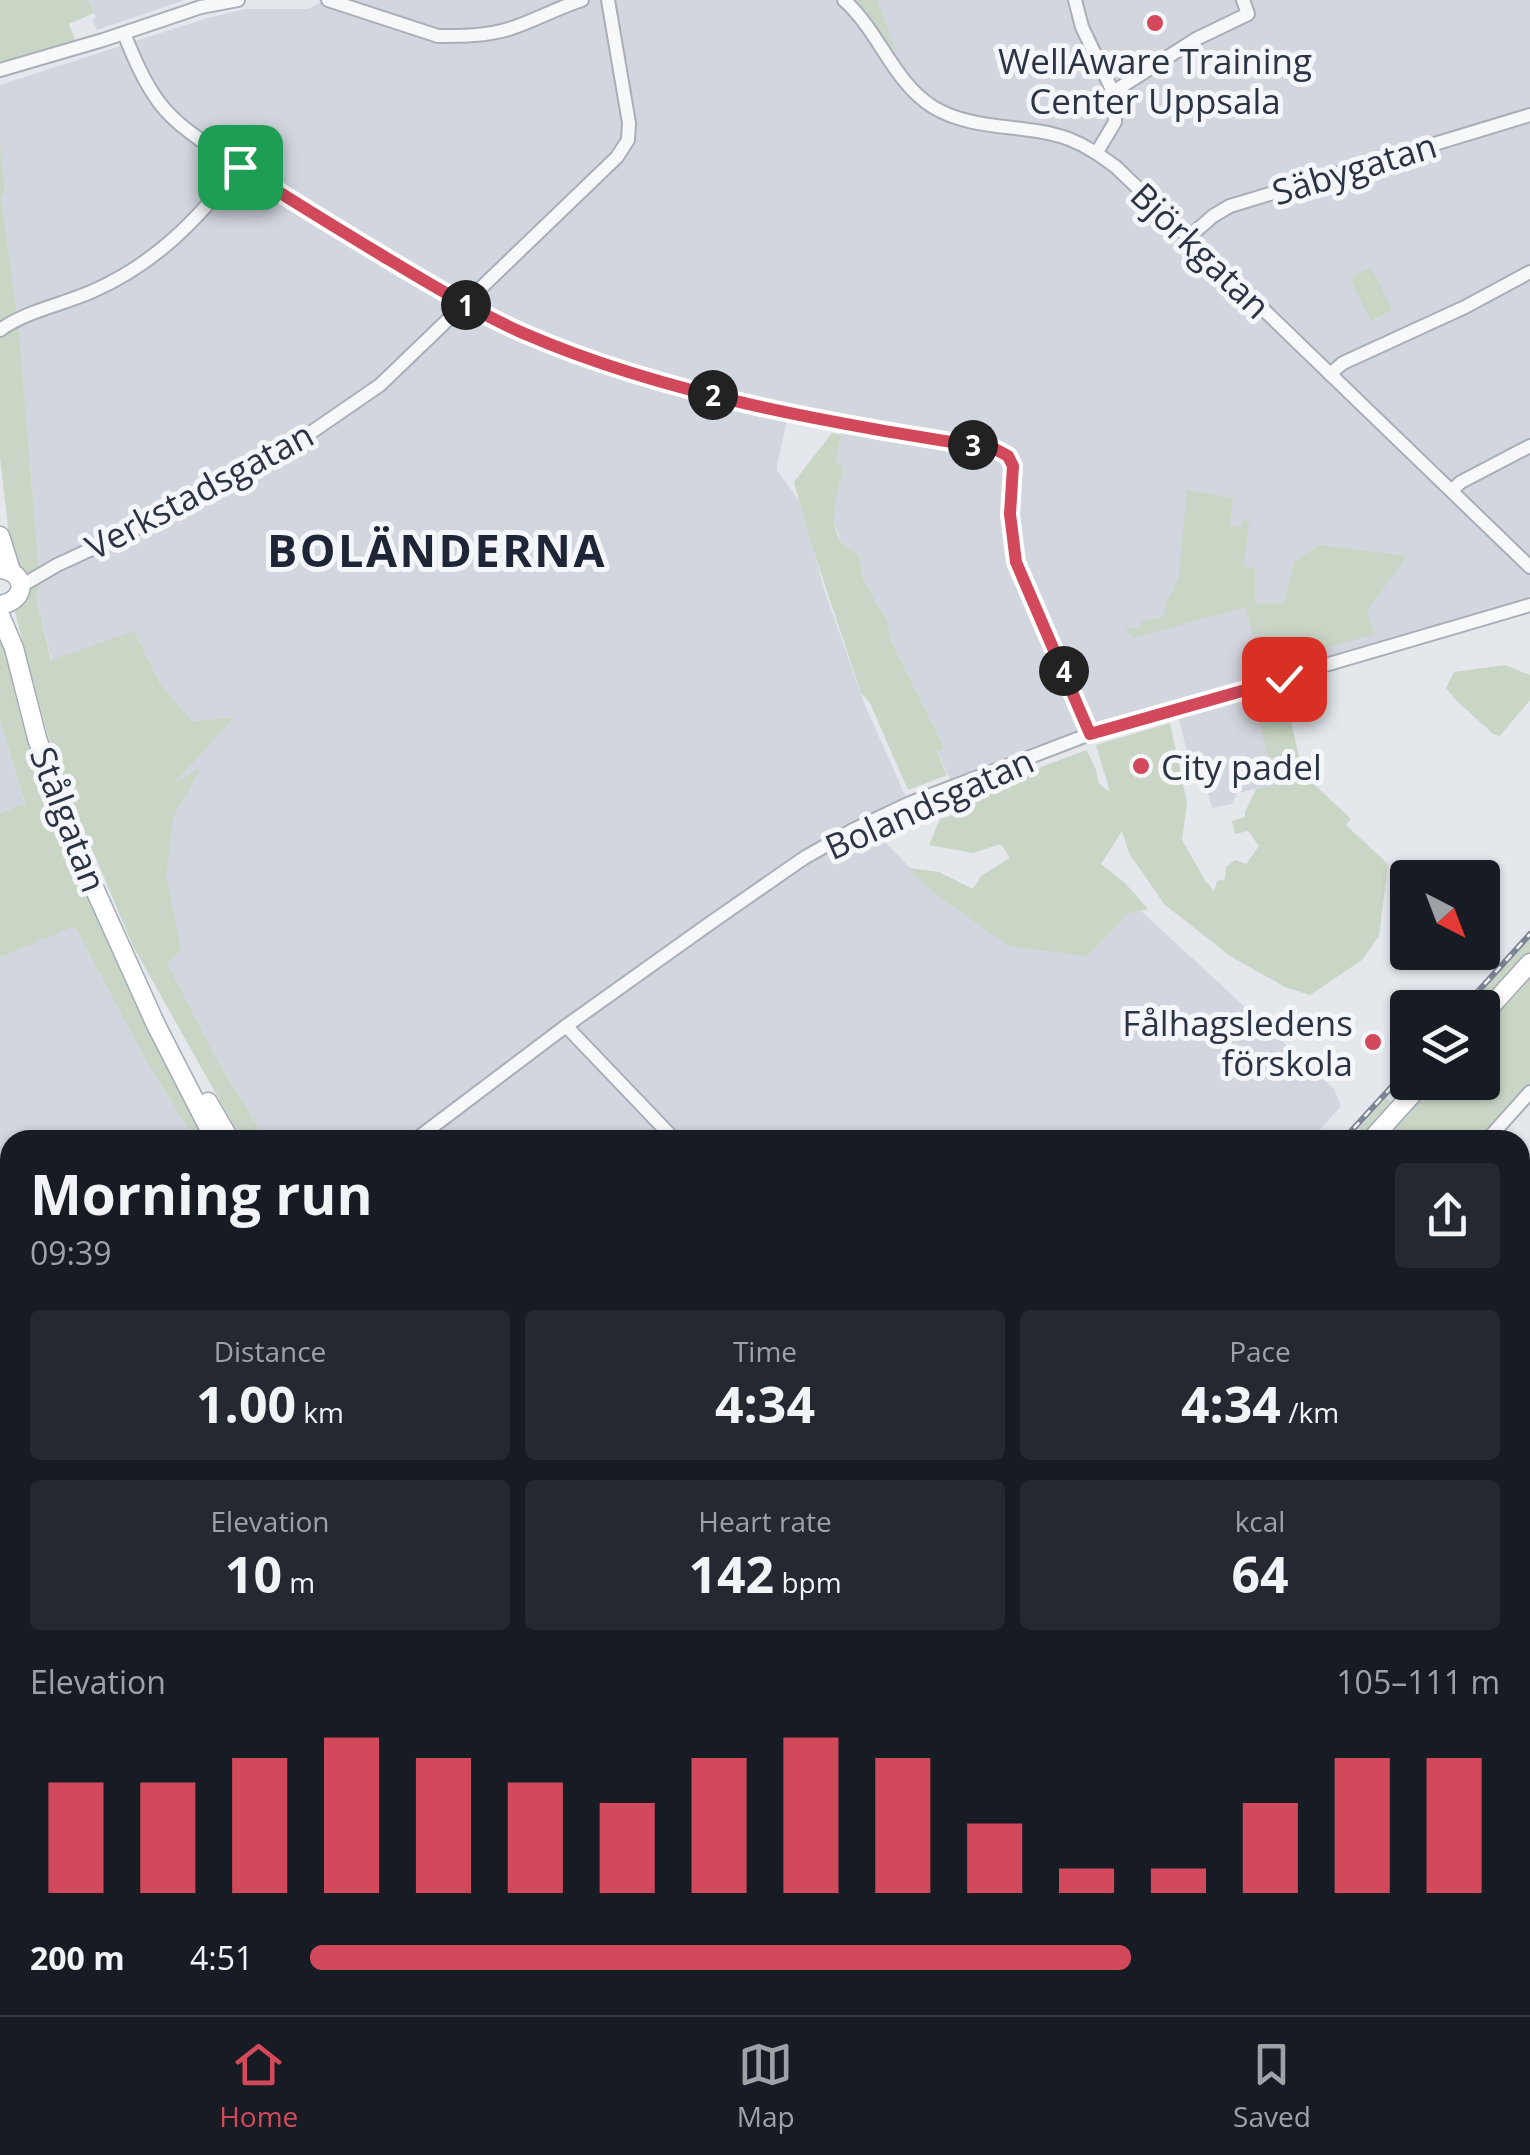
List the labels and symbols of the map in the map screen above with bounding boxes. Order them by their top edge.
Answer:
marker: WellAware Training Center Uppsala [1144,12,1166,34]
place label: WellAware Training Center Uppsala [998,37,1312,124]
street label: Säbygatan [1266,121,1442,215]
pin [198,125,283,210]
street label: Björkgatan [1121,172,1281,328]
pin: 1 [441,280,491,330]
pin: 2 [688,370,738,420]
street label: Verkstadsgatan [77,410,321,570]
pin: 3 [948,420,998,470]
district label: BOLÄNDERNA [267,519,607,580]
pin [1242,637,1327,722]
pin: 4 [1039,646,1089,696]
street label: Bolandsgatan [817,736,1041,870]
street label: Stålgatan [20,740,118,898]
place label: City padel [1161,743,1322,790]
marker: City padel [1130,755,1152,777]
north arrow [1390,860,1500,970]
place label: Fålhagsledens förskola [1122,999,1353,1086]
marker: Fålhagsledens förskola [1362,1031,1384,1053]

